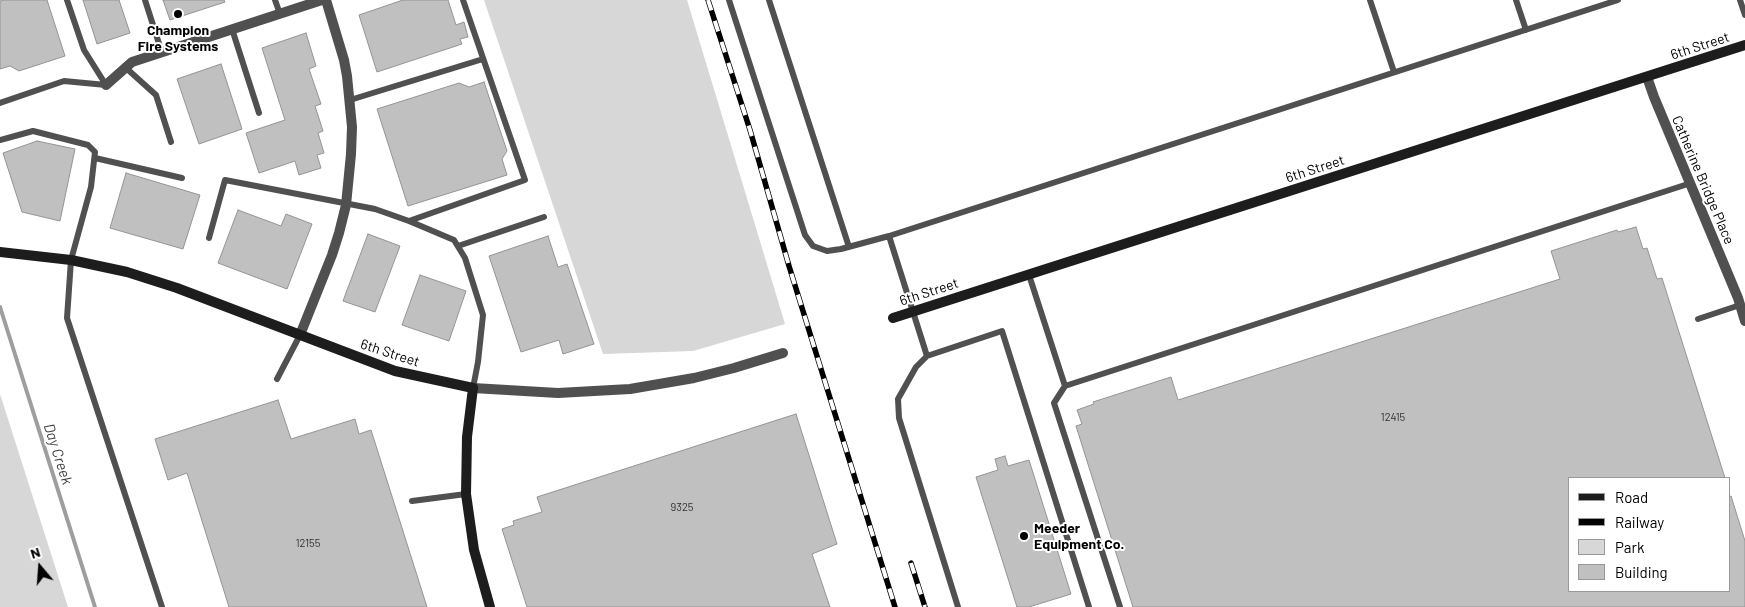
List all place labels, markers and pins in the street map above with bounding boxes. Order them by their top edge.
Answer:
marker: Champion Fire Systems [172,8,184,20]
place label: Champion Fire Systems [138,22,218,54]
place label: Meeder Equipment Co. [1034,520,1124,552]
marker: Meeder Equipment Co. [1018,530,1030,542]

